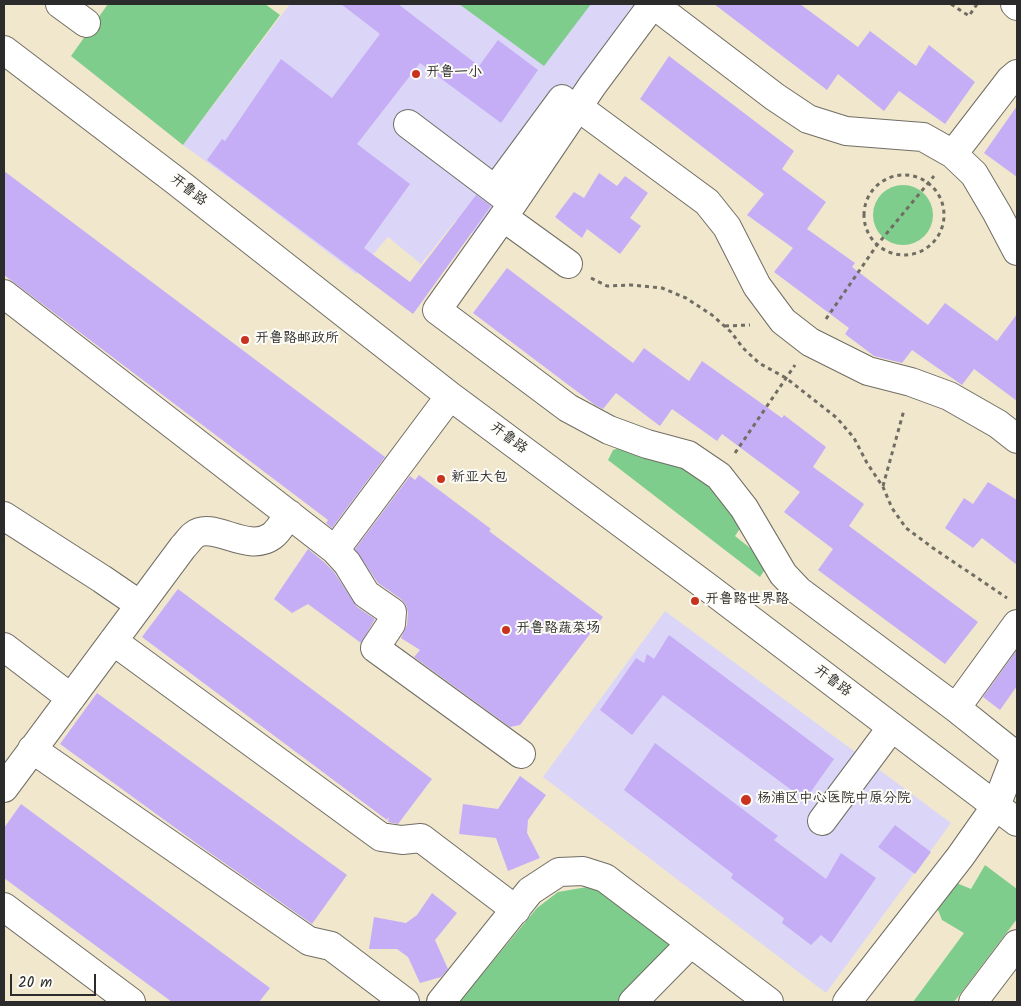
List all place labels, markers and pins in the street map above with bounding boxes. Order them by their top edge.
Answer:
place label: 开鲁一小 [426,66,482,82]
marker: 开鲁一小 [410,68,422,80]
place label: 开鲁路邮政所 [255,332,339,348]
marker: 开鲁路邮政所 [239,334,251,346]
place label: 新亚大包 [451,471,507,487]
marker: 新亚大包 [435,473,447,485]
place label: 开鲁路世界路 [705,593,789,609]
marker: 开鲁路世界路 [689,595,701,607]
place label: 开鲁路蔬菜场 [516,622,600,638]
marker: 开鲁路蔬菜场 [500,624,512,636]
place label: 杨浦区中心医院中原分院 [757,792,911,808]
marker: 杨浦区中心医院中原分院 [739,793,753,807]

